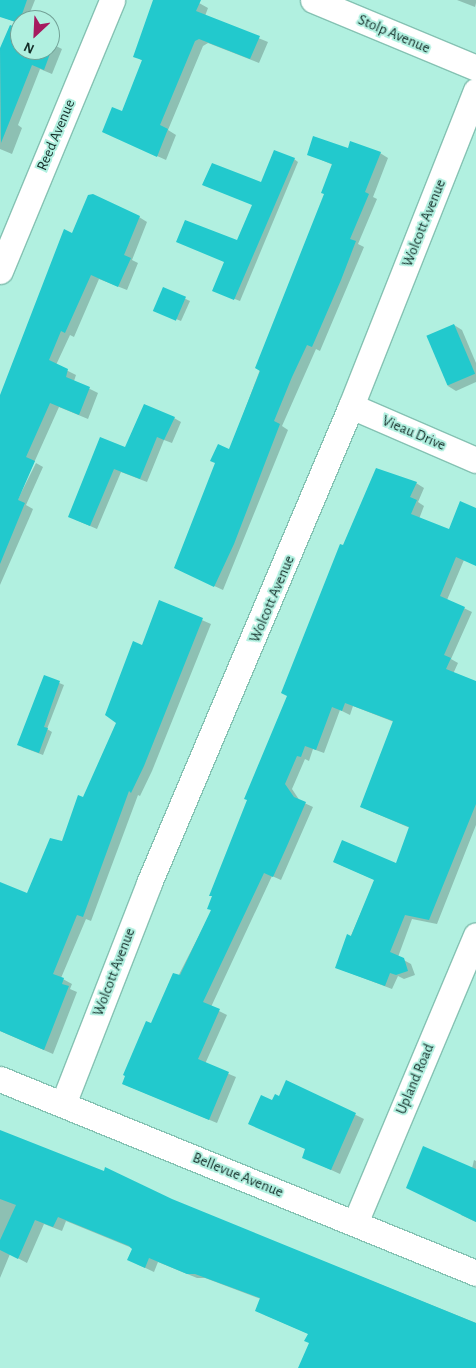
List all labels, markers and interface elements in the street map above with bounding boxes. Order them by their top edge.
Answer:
north arrow [10,10,60,60]
street label: Stolp Avenue [355,11,433,57]
text: N [22,39,36,56]
street label: Reed Avenue [33,97,79,173]
street label: Wolcott Avenue [398,177,450,269]
street label: Vieau Drive [380,412,448,454]
street label: Wolcott Avenue [246,553,298,645]
street label: Wolcott Avenue [89,925,139,1019]
street label: Upland Road [392,1041,438,1117]
street label: Bellevue Avenue [190,1149,286,1201]

